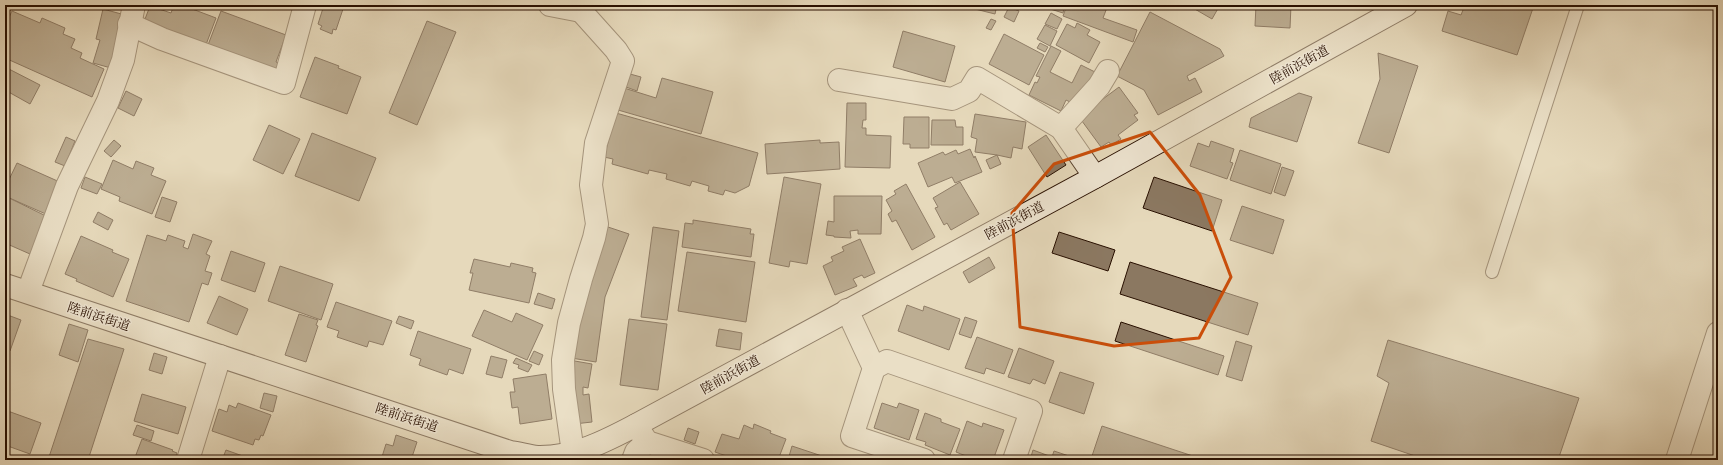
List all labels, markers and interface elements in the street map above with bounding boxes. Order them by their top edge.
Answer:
street label: 陸前浜街道 [1267,42,1332,88]
street label: 陸前浜街道 [982,199,1047,243]
street label: 陸前浜街道 [65,299,132,335]
street label: 陸前浜街道 [698,352,763,398]
street label: 陸前浜街道 [373,400,440,436]

